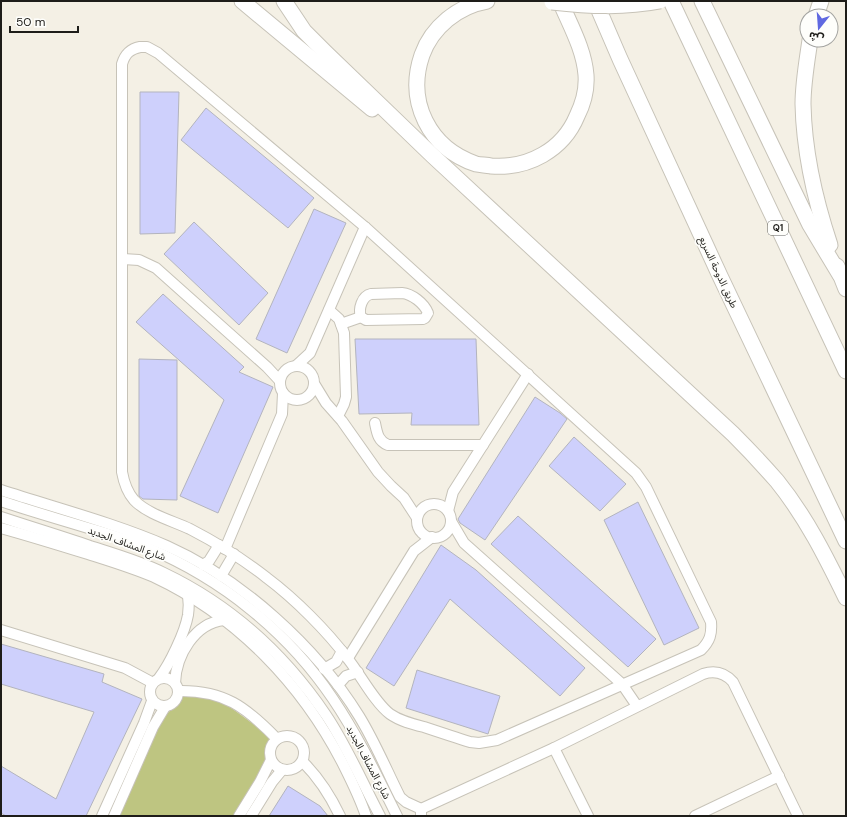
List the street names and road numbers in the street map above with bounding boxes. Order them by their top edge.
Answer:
road number: Q1 [768,221,788,235]
street label: طريق الدوحة السريع [695,234,741,311]
street label: شارع المشاف الجديد [86,523,168,565]
street label: شارع المشاف الجديد [343,723,394,802]

